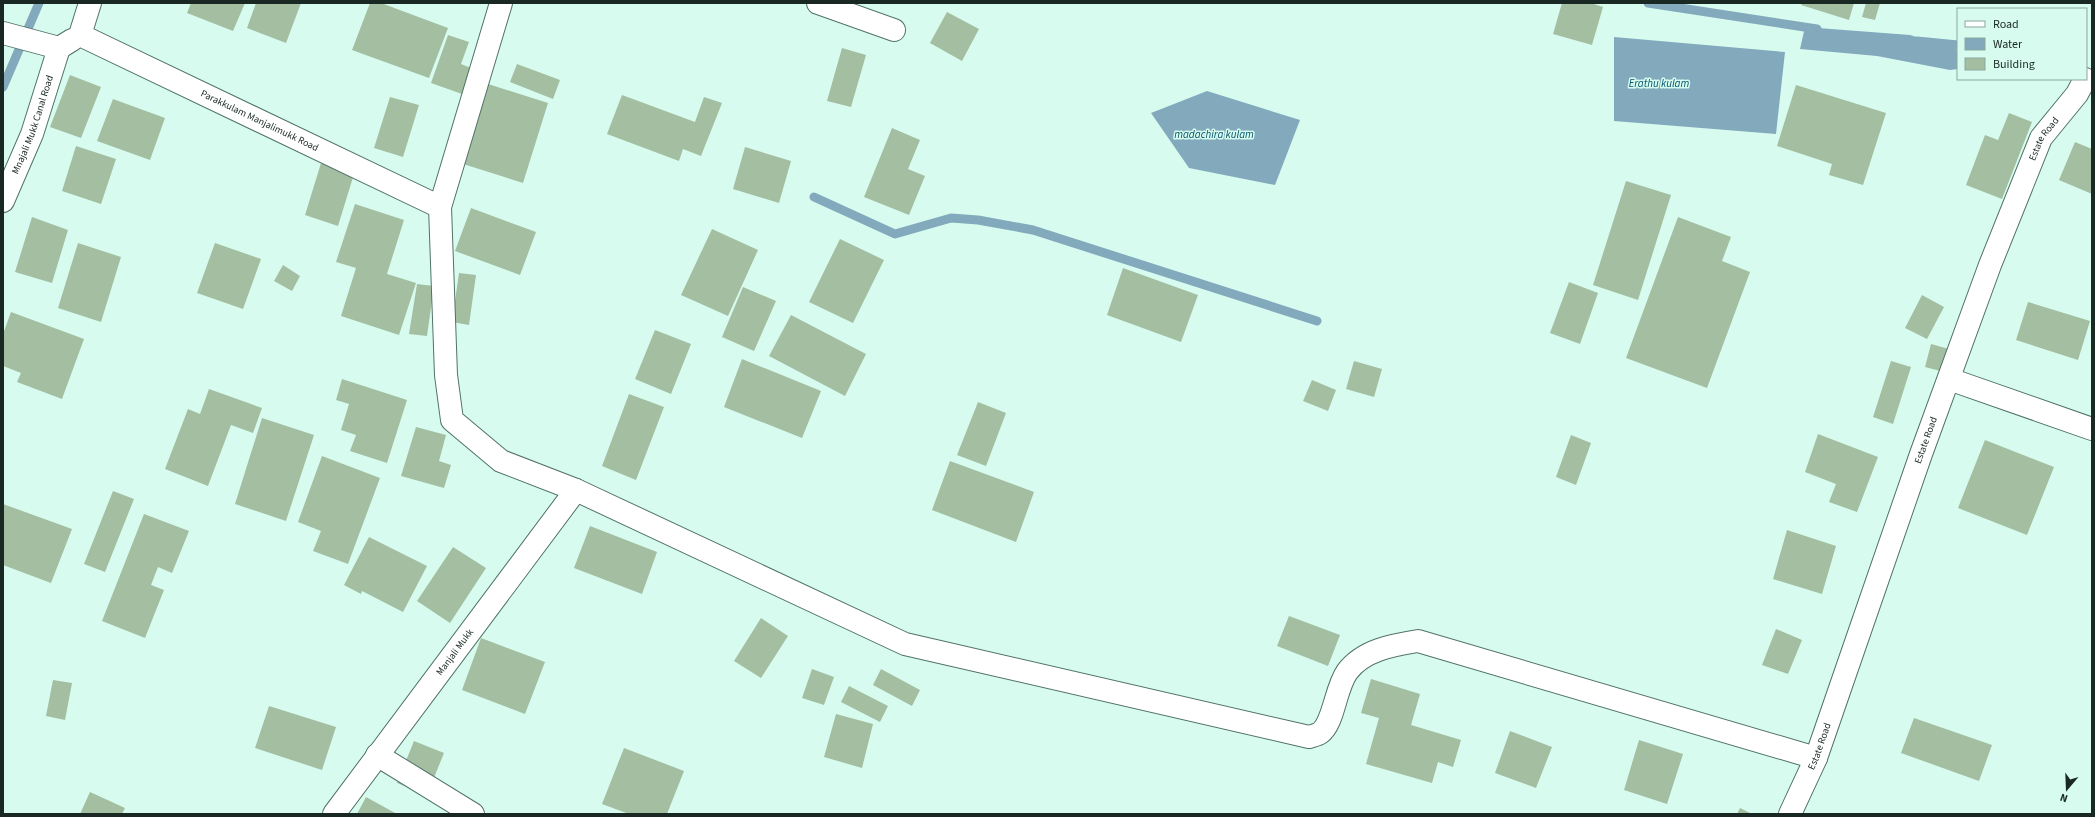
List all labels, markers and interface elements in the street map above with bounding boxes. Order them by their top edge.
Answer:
legend [1957,8,2087,80]
text: Road [1993,16,2019,33]
text: Water [1993,36,2023,53]
text: Building [1993,56,2035,73]
street label: Mnajali Mukk Canal Road [8,74,57,176]
water label: Erathu kulam [1629,76,1690,91]
street label: Parakkulam Manjalimukk Road [198,87,321,155]
street label: Estate Road [2026,114,2062,163]
water label: madachira kulam [1174,127,1254,142]
street label: Estate Road [1911,415,1941,466]
street label: Manjali Mukk [433,626,477,678]
street label: Estate Road [1804,721,1835,772]
north arrow [2047,769,2087,809]
text: N [2058,790,2070,806]

